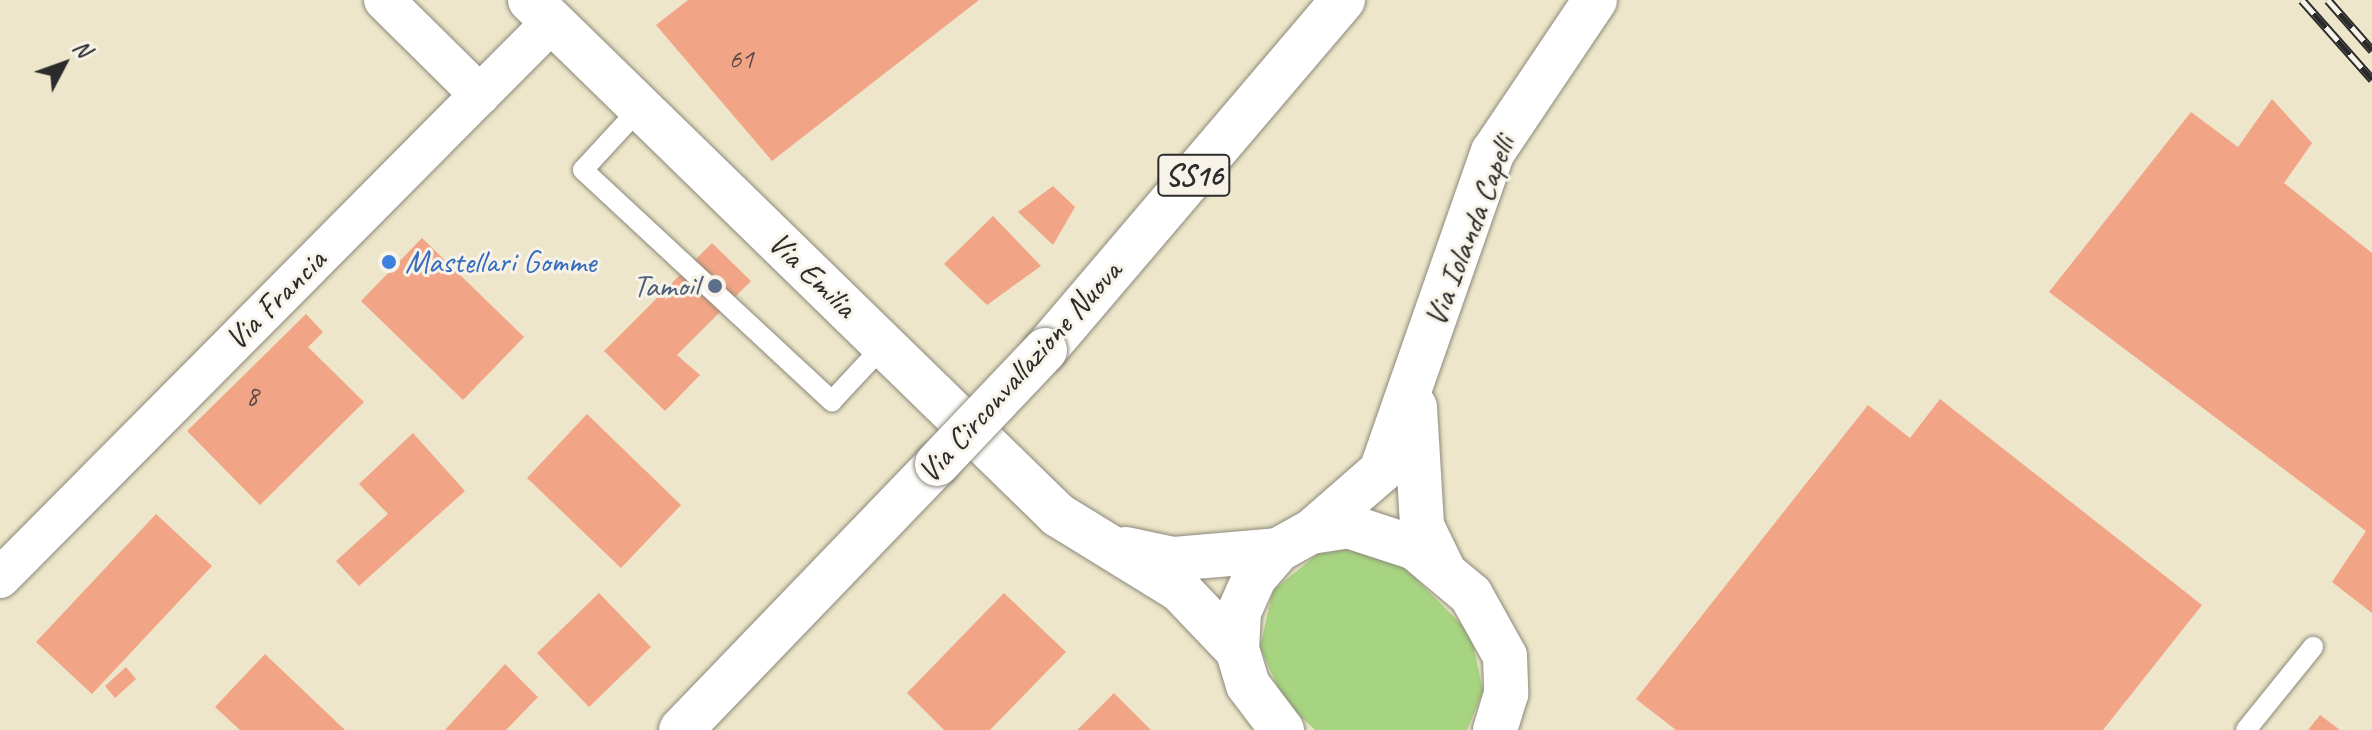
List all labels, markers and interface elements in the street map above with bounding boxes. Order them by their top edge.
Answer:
north arrow [24,24,104,104]
text: N [67,34,97,63]
house number: 61 [728,42,754,76]
street label: Via Iolanda Capelli [1416,131,1524,331]
road number: SS16 [1156,149,1232,201]
street label: Via Emilia [760,224,864,326]
street label: Via Francia [217,241,335,359]
place label: Mastellari Gomme [405,243,598,281]
marker: Mastellari Gomme [380,253,398,271]
street label: Via Circonvallazione Nuova [910,253,1130,491]
place label: Tamoil [633,267,699,305]
marker: Tamoil [706,277,724,295]
house number: 8 [246,379,258,413]

